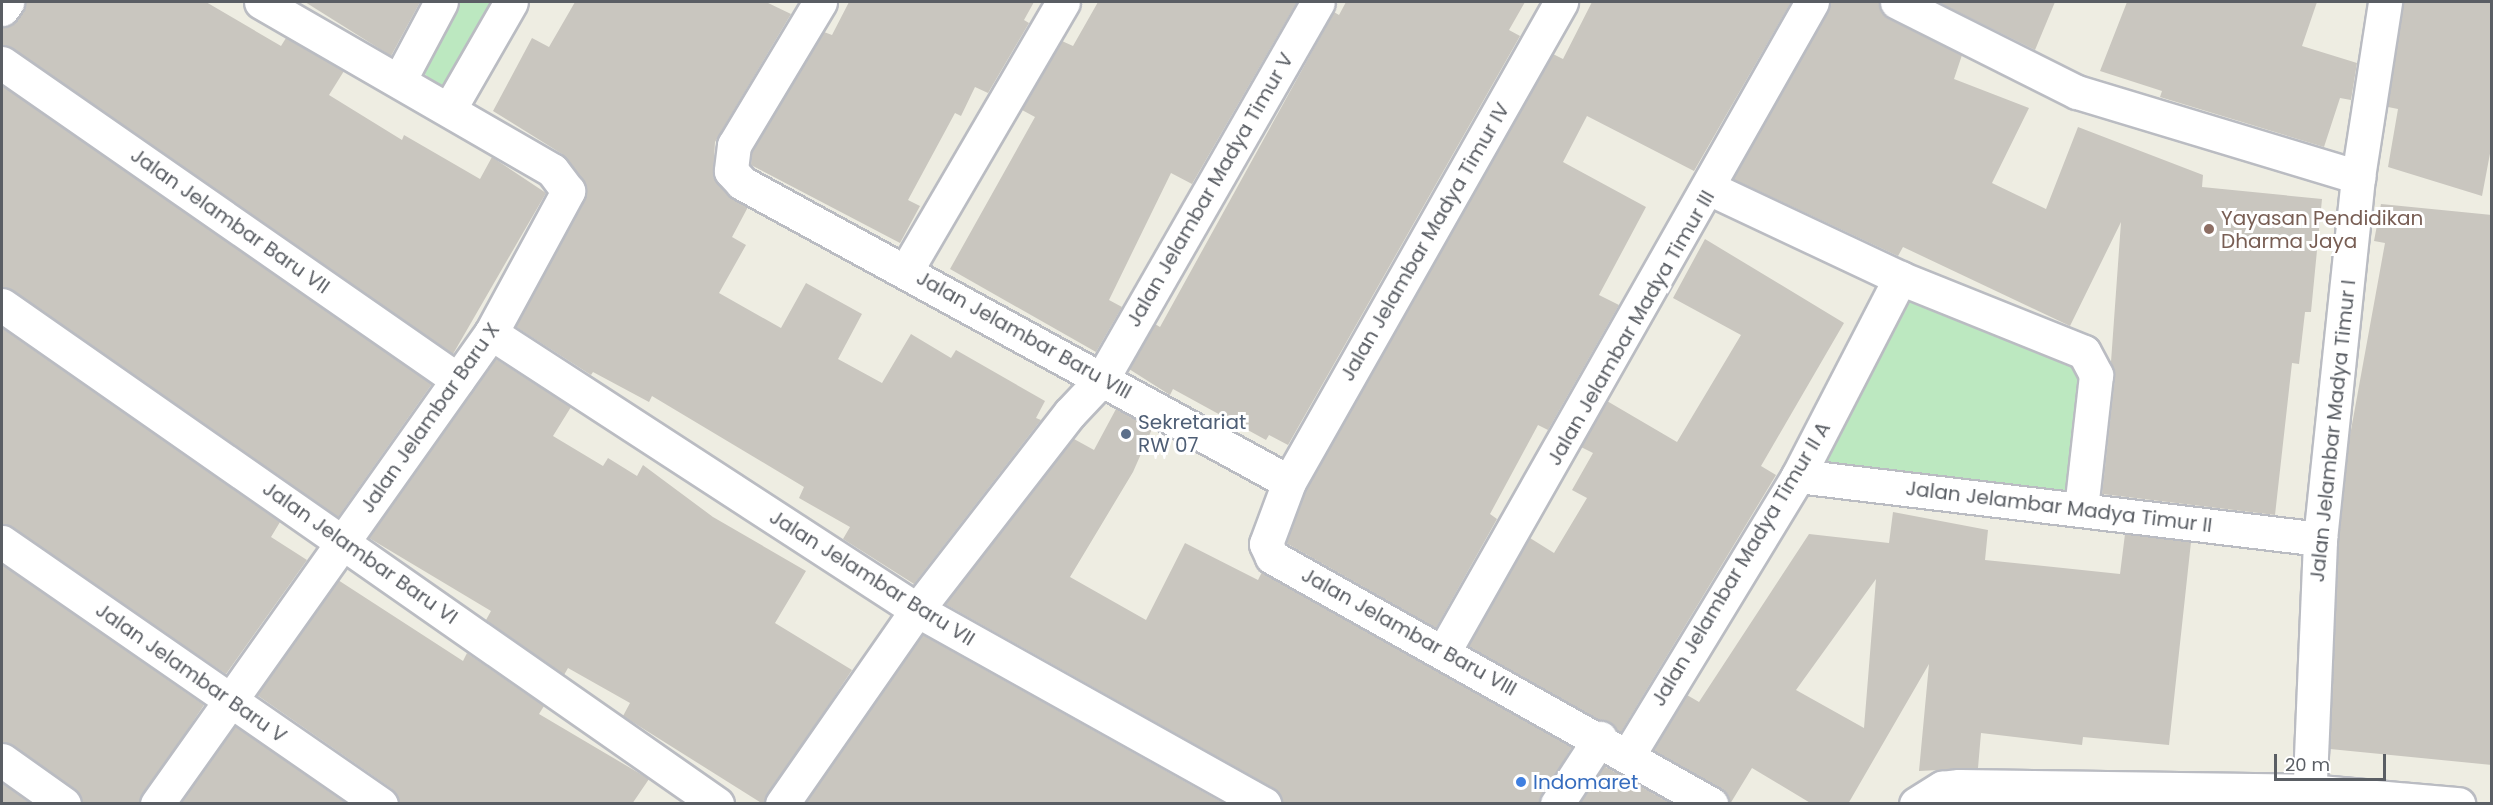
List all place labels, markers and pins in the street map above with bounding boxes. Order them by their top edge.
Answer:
place label: Yayasan Pendidikan Dharma Jaya [2221,206,2423,253]
marker: Yayasan Pendidikan Dharma Jaya [2202,222,2216,236]
place label: Sekretariat RW 07 [1138,410,1246,457]
marker: Sekretariat RW 07 [1119,427,1133,441]
place label: Indomaret [1533,770,1638,794]
marker: Indomaret [1514,775,1528,789]

